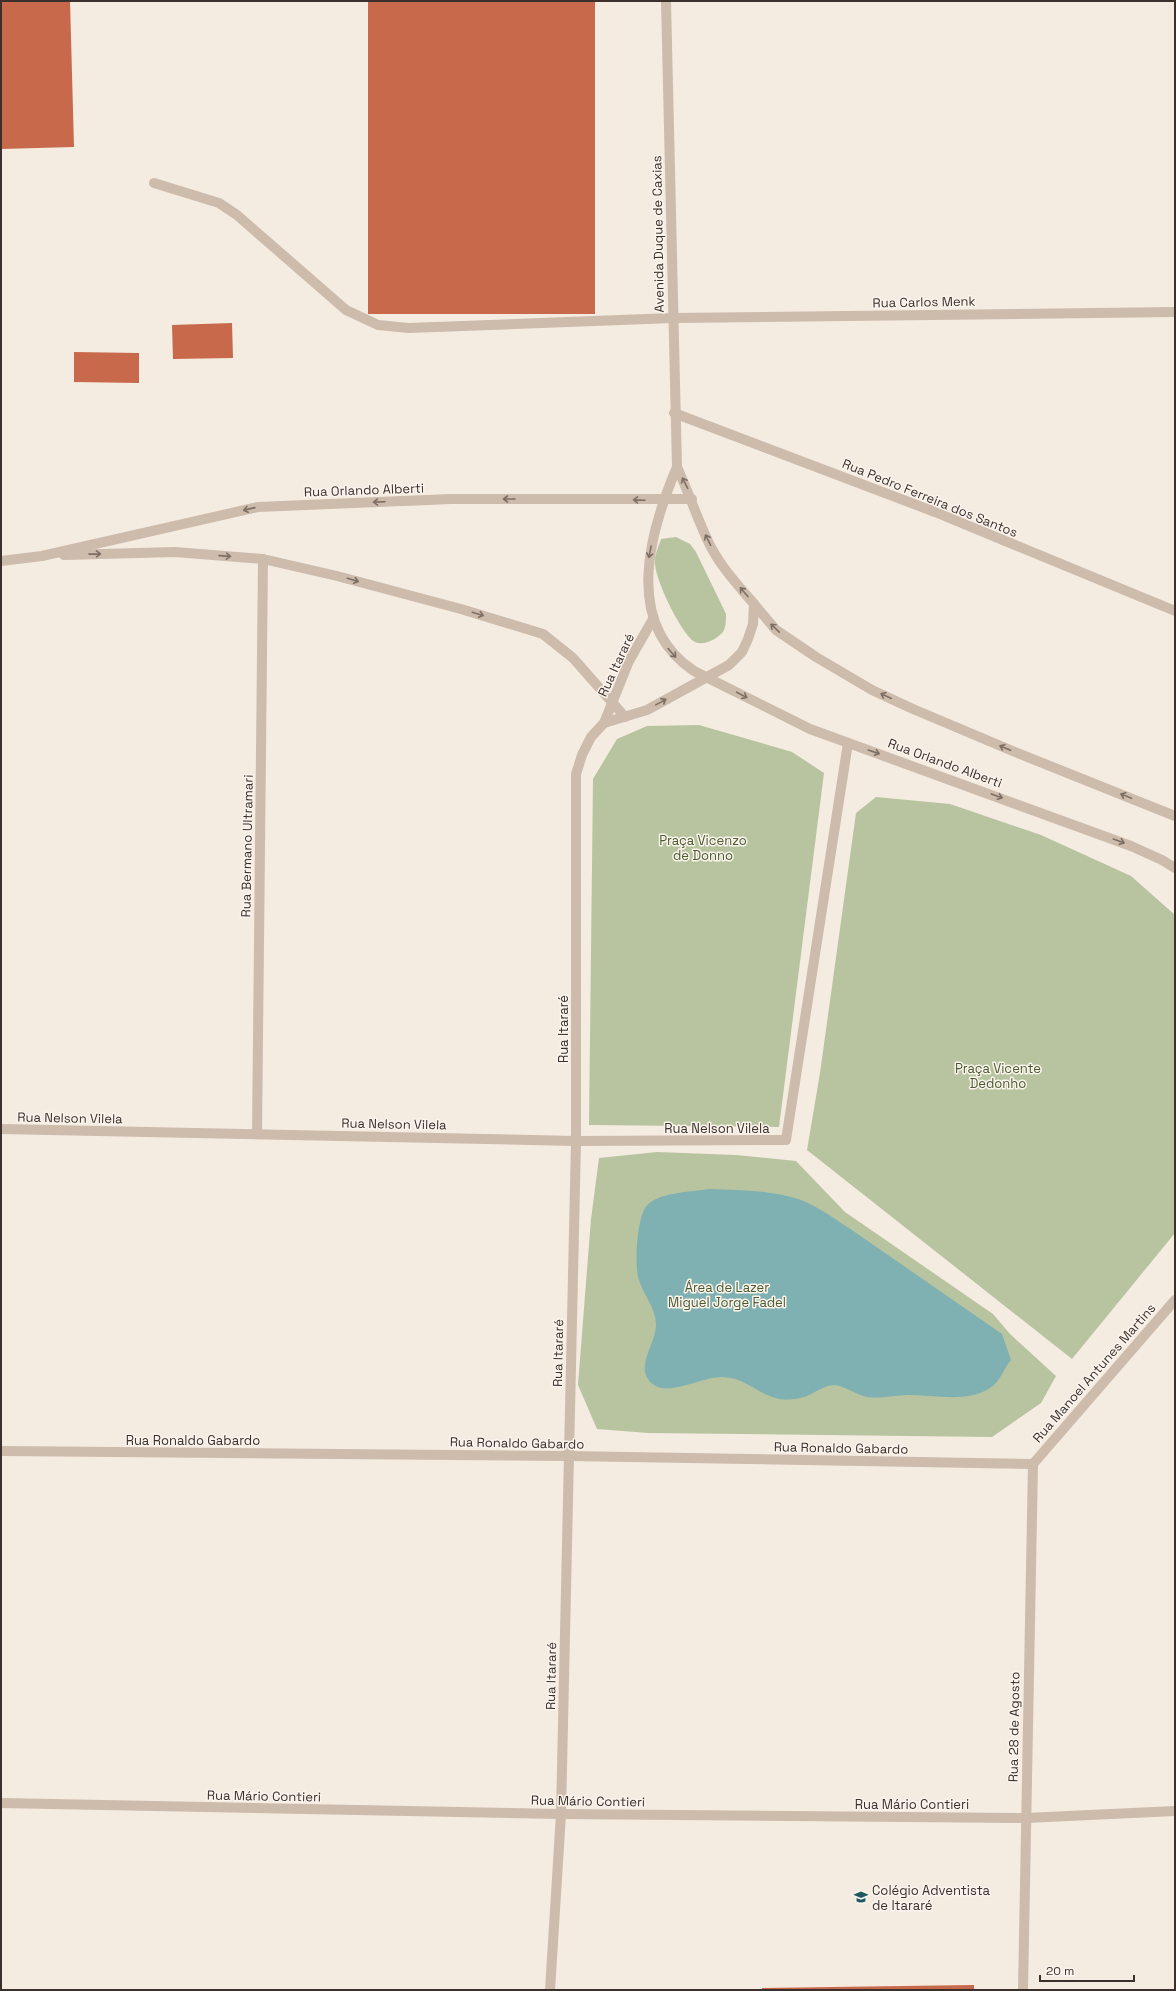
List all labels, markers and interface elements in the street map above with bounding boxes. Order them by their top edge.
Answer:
street label: Avenida Duque de Caxias [648,155,668,313]
street label: Rua Carlos Menk [872,293,976,311]
street label: Rua Pedro Ferreira dos Santos [840,455,1020,541]
one-way arrow [680,477,688,489]
street label: Rua Orlando Alberti [304,479,424,501]
one-way arrow [503,495,516,503]
one-way arrow [633,496,646,504]
one-way arrow [373,498,386,506]
one-way arrow [243,505,256,513]
one-way arrow [704,535,711,547]
one-way arrow [646,545,654,558]
one-way arrow [88,551,101,558]
one-way arrow [218,553,231,560]
one-way arrow [346,577,359,584]
one-way arrow [739,586,748,597]
one-way arrow [471,611,484,618]
one-way arrow [770,623,780,633]
street label: Rua Itararé [594,631,638,699]
one-way arrow [668,648,677,658]
one-way arrow [736,692,748,700]
one-way arrow [880,692,892,699]
one-way arrow [655,697,667,705]
street label: Rua Orlando Alberti [886,734,1004,792]
one-way arrow [1000,743,1012,751]
one-way arrow [868,749,880,757]
street label: Rua Bermano Ultramari [237,774,257,918]
one-way arrow [1120,791,1132,799]
one-way arrow [990,793,1003,800]
park label: Praça Vicenzo de Donno [659,832,747,864]
one-way arrow [1112,838,1125,845]
street label: Rua Itararé [555,995,572,1063]
park label: Praça Vicente Dedonho [955,1060,1041,1092]
street label: Rua Nelson Vilela [17,1109,123,1127]
street label: Rua Nelson Vilela [341,1115,447,1133]
street label: Rua Nelson Vilela [664,1120,770,1137]
park label: Área de Lazer Miguel Jorge Fadel [668,1279,786,1311]
street label: Rua Manoel Antunes Martins [1029,1300,1159,1446]
street label: Rua Itararé [549,1319,567,1387]
street label: Rua Ronaldo Gabardo [126,1432,260,1449]
street label: Rua Ronaldo Gabardo [450,1433,584,1453]
street label: Rua Ronaldo Gabardo [774,1438,908,1458]
street label: Rua Itararé [542,1642,560,1710]
street label: Rua 28 de Agosto [1005,1672,1023,1782]
street label: Rua Mário Contieri [207,1787,321,1805]
street label: Rua Mário Contieri [531,1792,645,1810]
street label: Rua Mário Contieri [855,1796,969,1813]
place label: Colégio Adventista de Itararé [872,1882,991,1914]
school or university icon: Colégio Adventista de Itararé [853,1889,869,1905]
scale bar [1040,1957,1134,1983]
text: 20 m [1046,1963,1074,1979]

